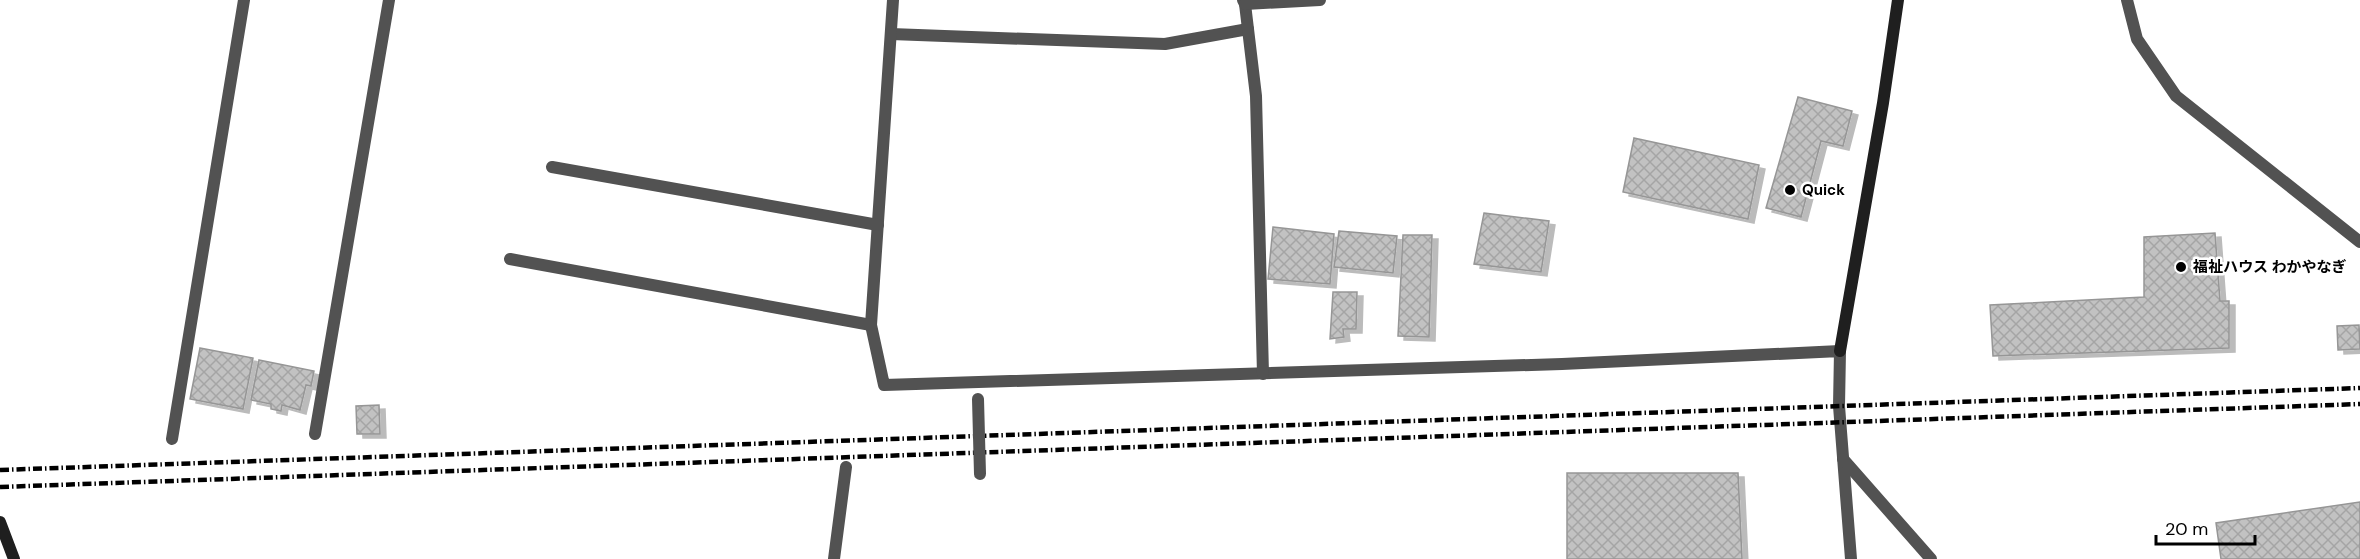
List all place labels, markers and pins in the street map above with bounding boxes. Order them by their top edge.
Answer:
place label: Quick [1802,180,1845,200]
marker: Quick [1783,183,1797,197]
place label: 福祉ハウス わかやなぎ [2192,257,2347,277]
marker: 福祉ハウス わかやなぎ [2174,260,2188,274]

